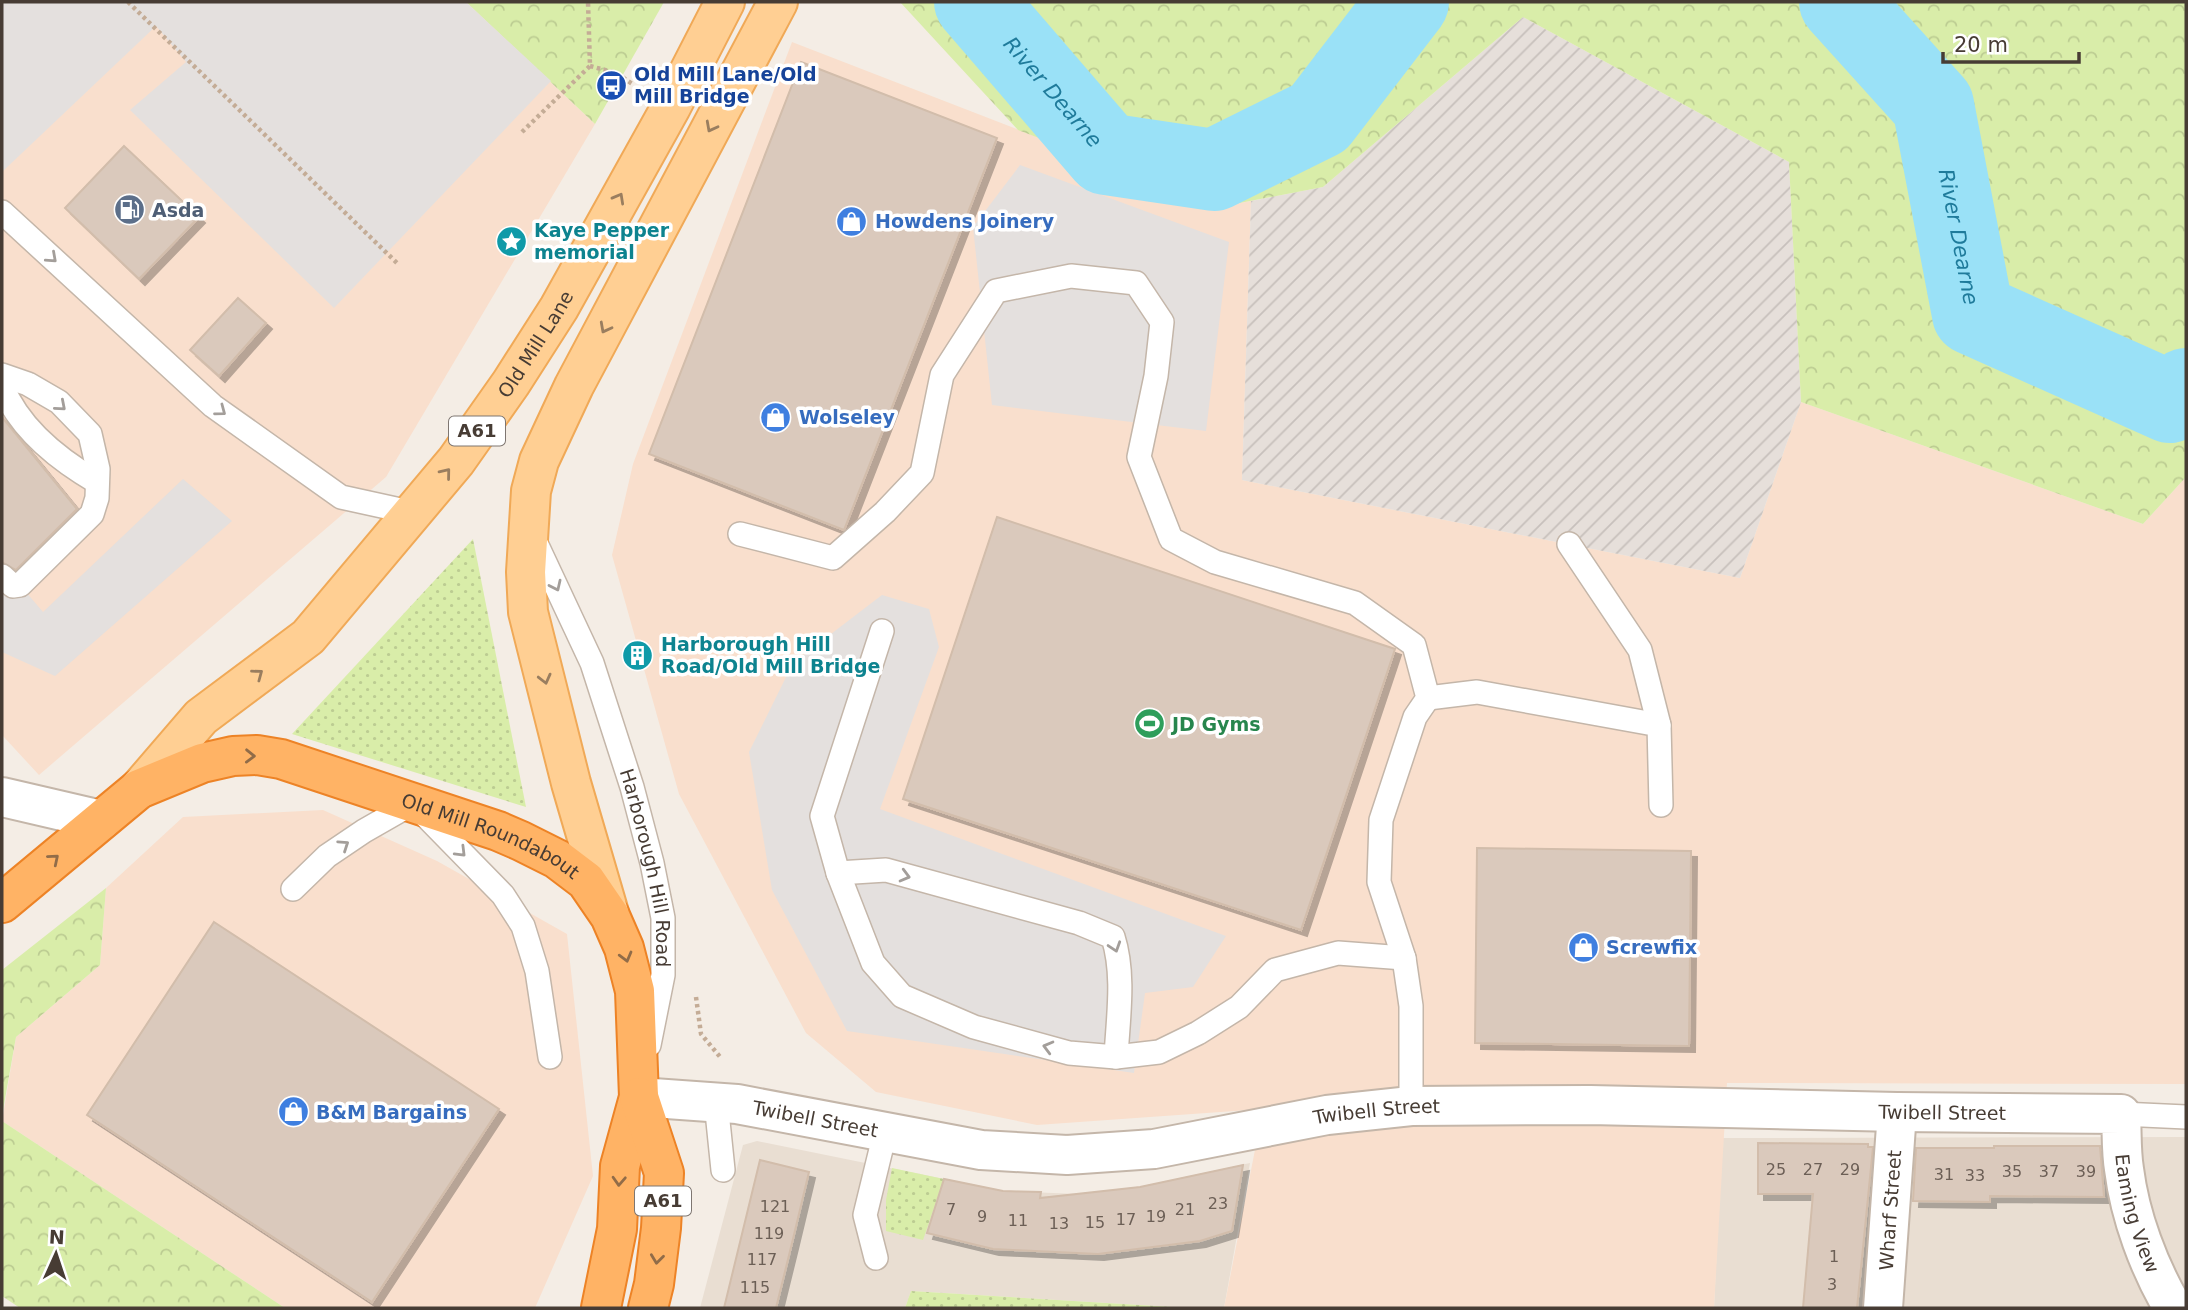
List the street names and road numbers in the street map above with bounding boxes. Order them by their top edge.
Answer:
street label: Old Mill Lane [493,287,578,402]
road number: A61 [449,416,505,446]
street label: Harborough Hill Road [616,766,674,967]
street label: Old Mill Roundabout [399,789,584,883]
street label: Twibell Street [1310,1095,1440,1129]
street label: Twibell Street [750,1096,880,1141]
street label: Twibell Street [1877,1101,2006,1124]
street label: Wharf Street [1875,1149,1905,1271]
street label: Eaming View [2111,1153,2164,1276]
road number: A61 [635,1186,691,1216]

